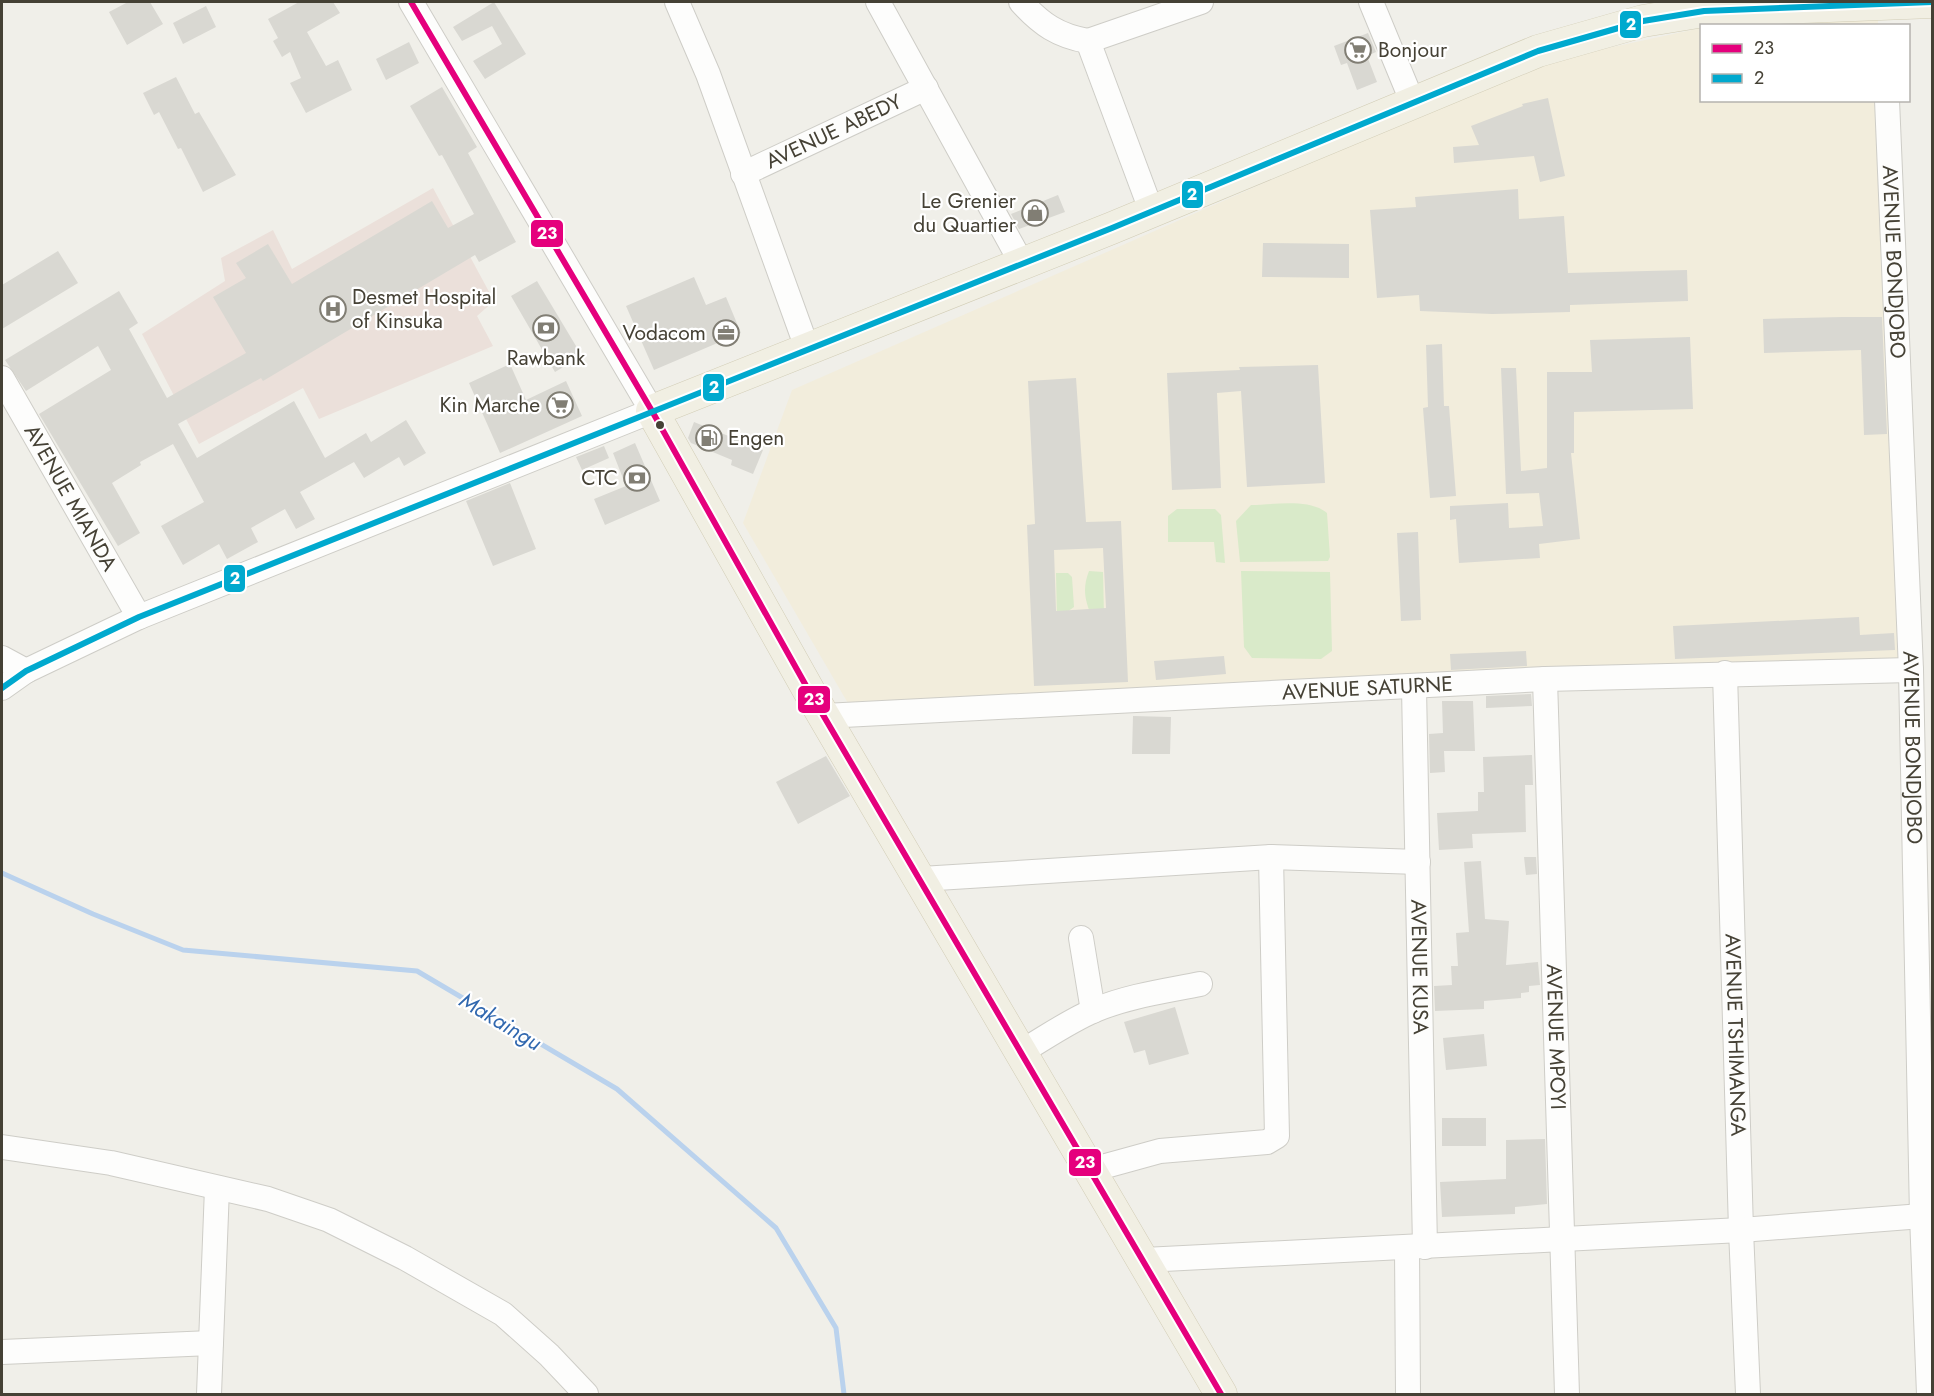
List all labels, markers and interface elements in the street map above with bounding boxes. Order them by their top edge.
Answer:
line badge: 2 [1619,10,1642,39]
text: 2 [1626,13,1636,36]
legend [1700,24,1910,102]
supermarket icon: Bonjour [1343,35,1373,65]
place label: Bonjour [1378,35,1448,65]
text: 23 [1754,35,1774,61]
text: 2 [1754,65,1764,91]
street label: AVENUE ABEDY [761,87,907,176]
street label: AVENUE BONDJOBO [1875,165,1913,359]
line badge: 2 [1181,180,1204,209]
text: 2 [1187,183,1197,206]
place label: Le Grenier du Quartier [913,186,1017,240]
shop icon: Le Grenier du Quartier [1020,198,1050,228]
line badge: 23 [530,219,564,248]
text: 23 [537,222,557,245]
place label: Desmet Hospital of Kinsuka [352,282,496,336]
hospital icon: Desmet Hospital of Kinsuka [318,294,348,324]
bank icon: Rawbank [531,313,561,343]
place label: Vodacom [622,318,706,348]
office icon: Vodacom [711,318,741,348]
place label: Rawbank [507,343,586,373]
line badge: 2 [702,373,725,402]
text: 2 [709,376,719,399]
place label: Kin Marche [439,390,540,420]
supermarket icon: Kin Marche [545,390,575,420]
street label: AVENUE MIANDA [17,419,125,577]
unlabelled marker [654,419,666,431]
fuel station icon: Engen [694,423,724,453]
place label: Engen [728,423,784,453]
place label: CTC [581,463,618,493]
bank icon: CTC [622,463,652,493]
line badge: 2 [223,564,246,593]
text: 2 [230,567,240,590]
street label: AVENUE BONDJOBO [1895,650,1930,844]
street label: AVENUE SATURNE [1281,669,1453,707]
line badge: 23 [797,685,831,714]
text: 23 [804,688,824,711]
street label: AVENUE KUSA [1403,899,1436,1035]
street label: AVENUE TSHIMANGA [1717,933,1753,1137]
street label: AVENUE MPOYI [1539,963,1573,1110]
water label: Makaingu [454,984,548,1058]
line badge: 23 [1068,1148,1102,1177]
text: 23 [1075,1151,1095,1174]

